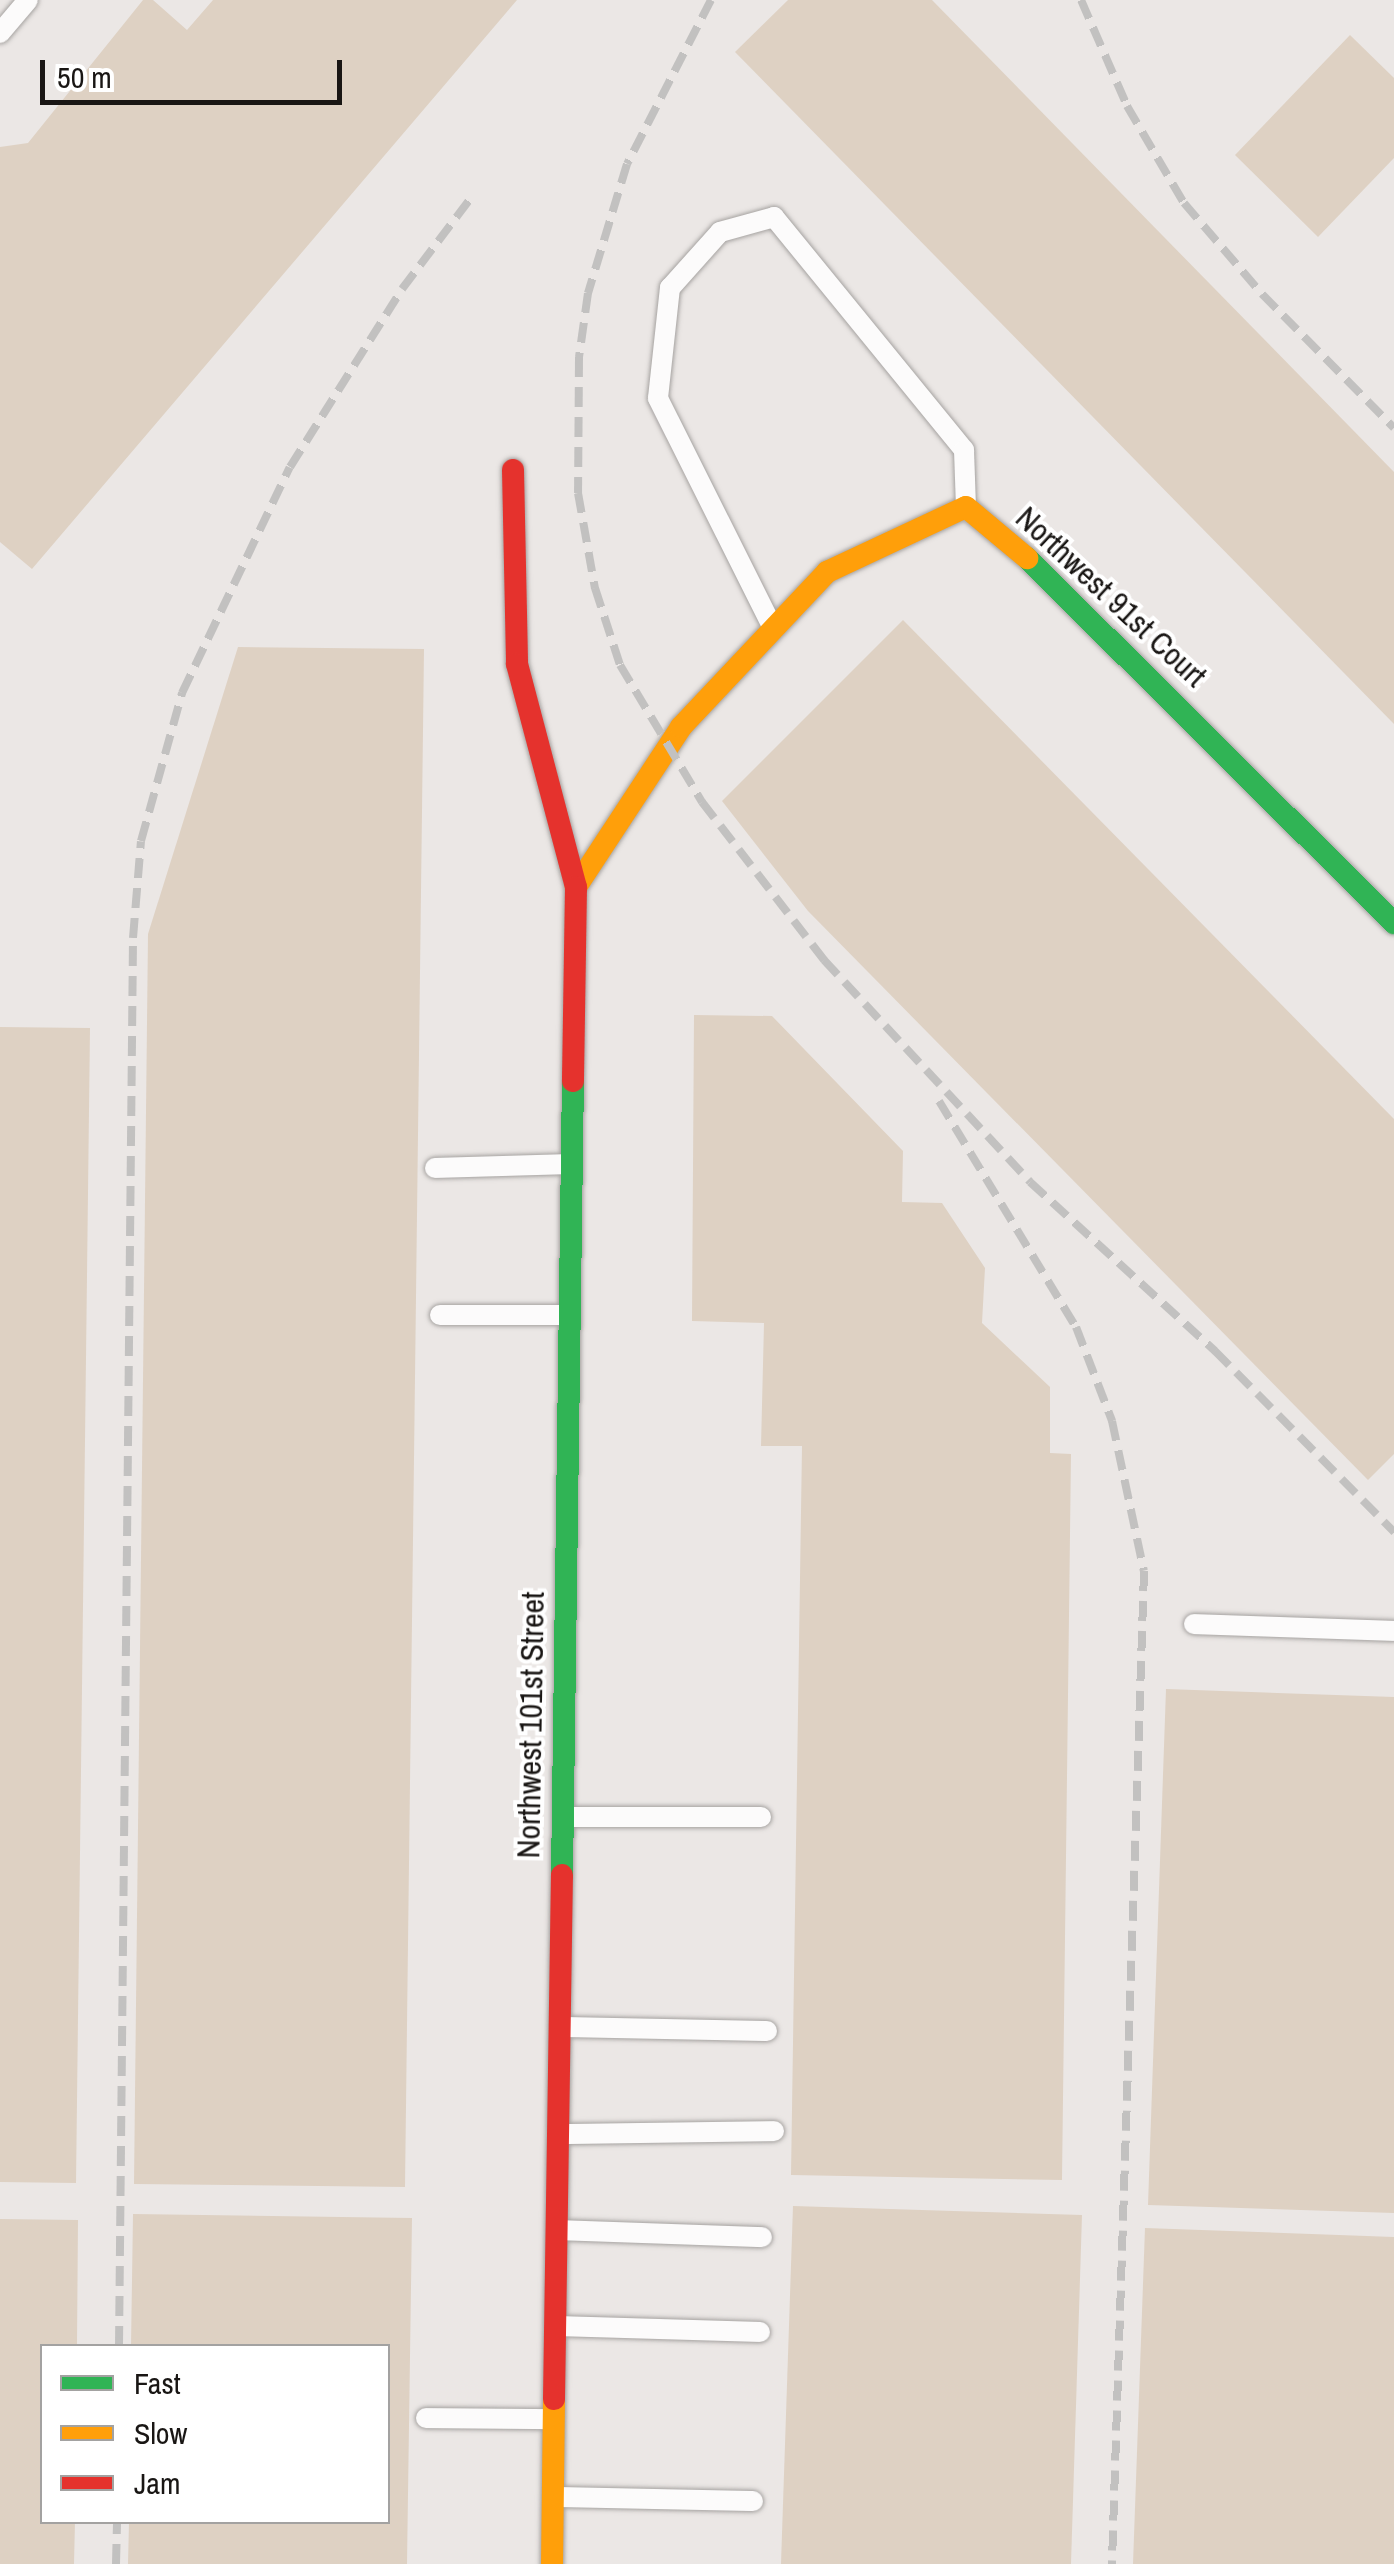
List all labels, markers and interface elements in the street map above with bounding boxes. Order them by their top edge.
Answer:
scale bar [45,40,348,102]
text: 50 m [57,57,112,97]
street label: Northwest 91st Court [1008,499,1214,695]
street label: Northwest 101st Street [509,1591,553,1859]
legend [40,2344,390,2524]
text: Fast [134,2363,181,2403]
text: Slow [134,2413,187,2453]
text: Jam [134,2463,180,2503]

